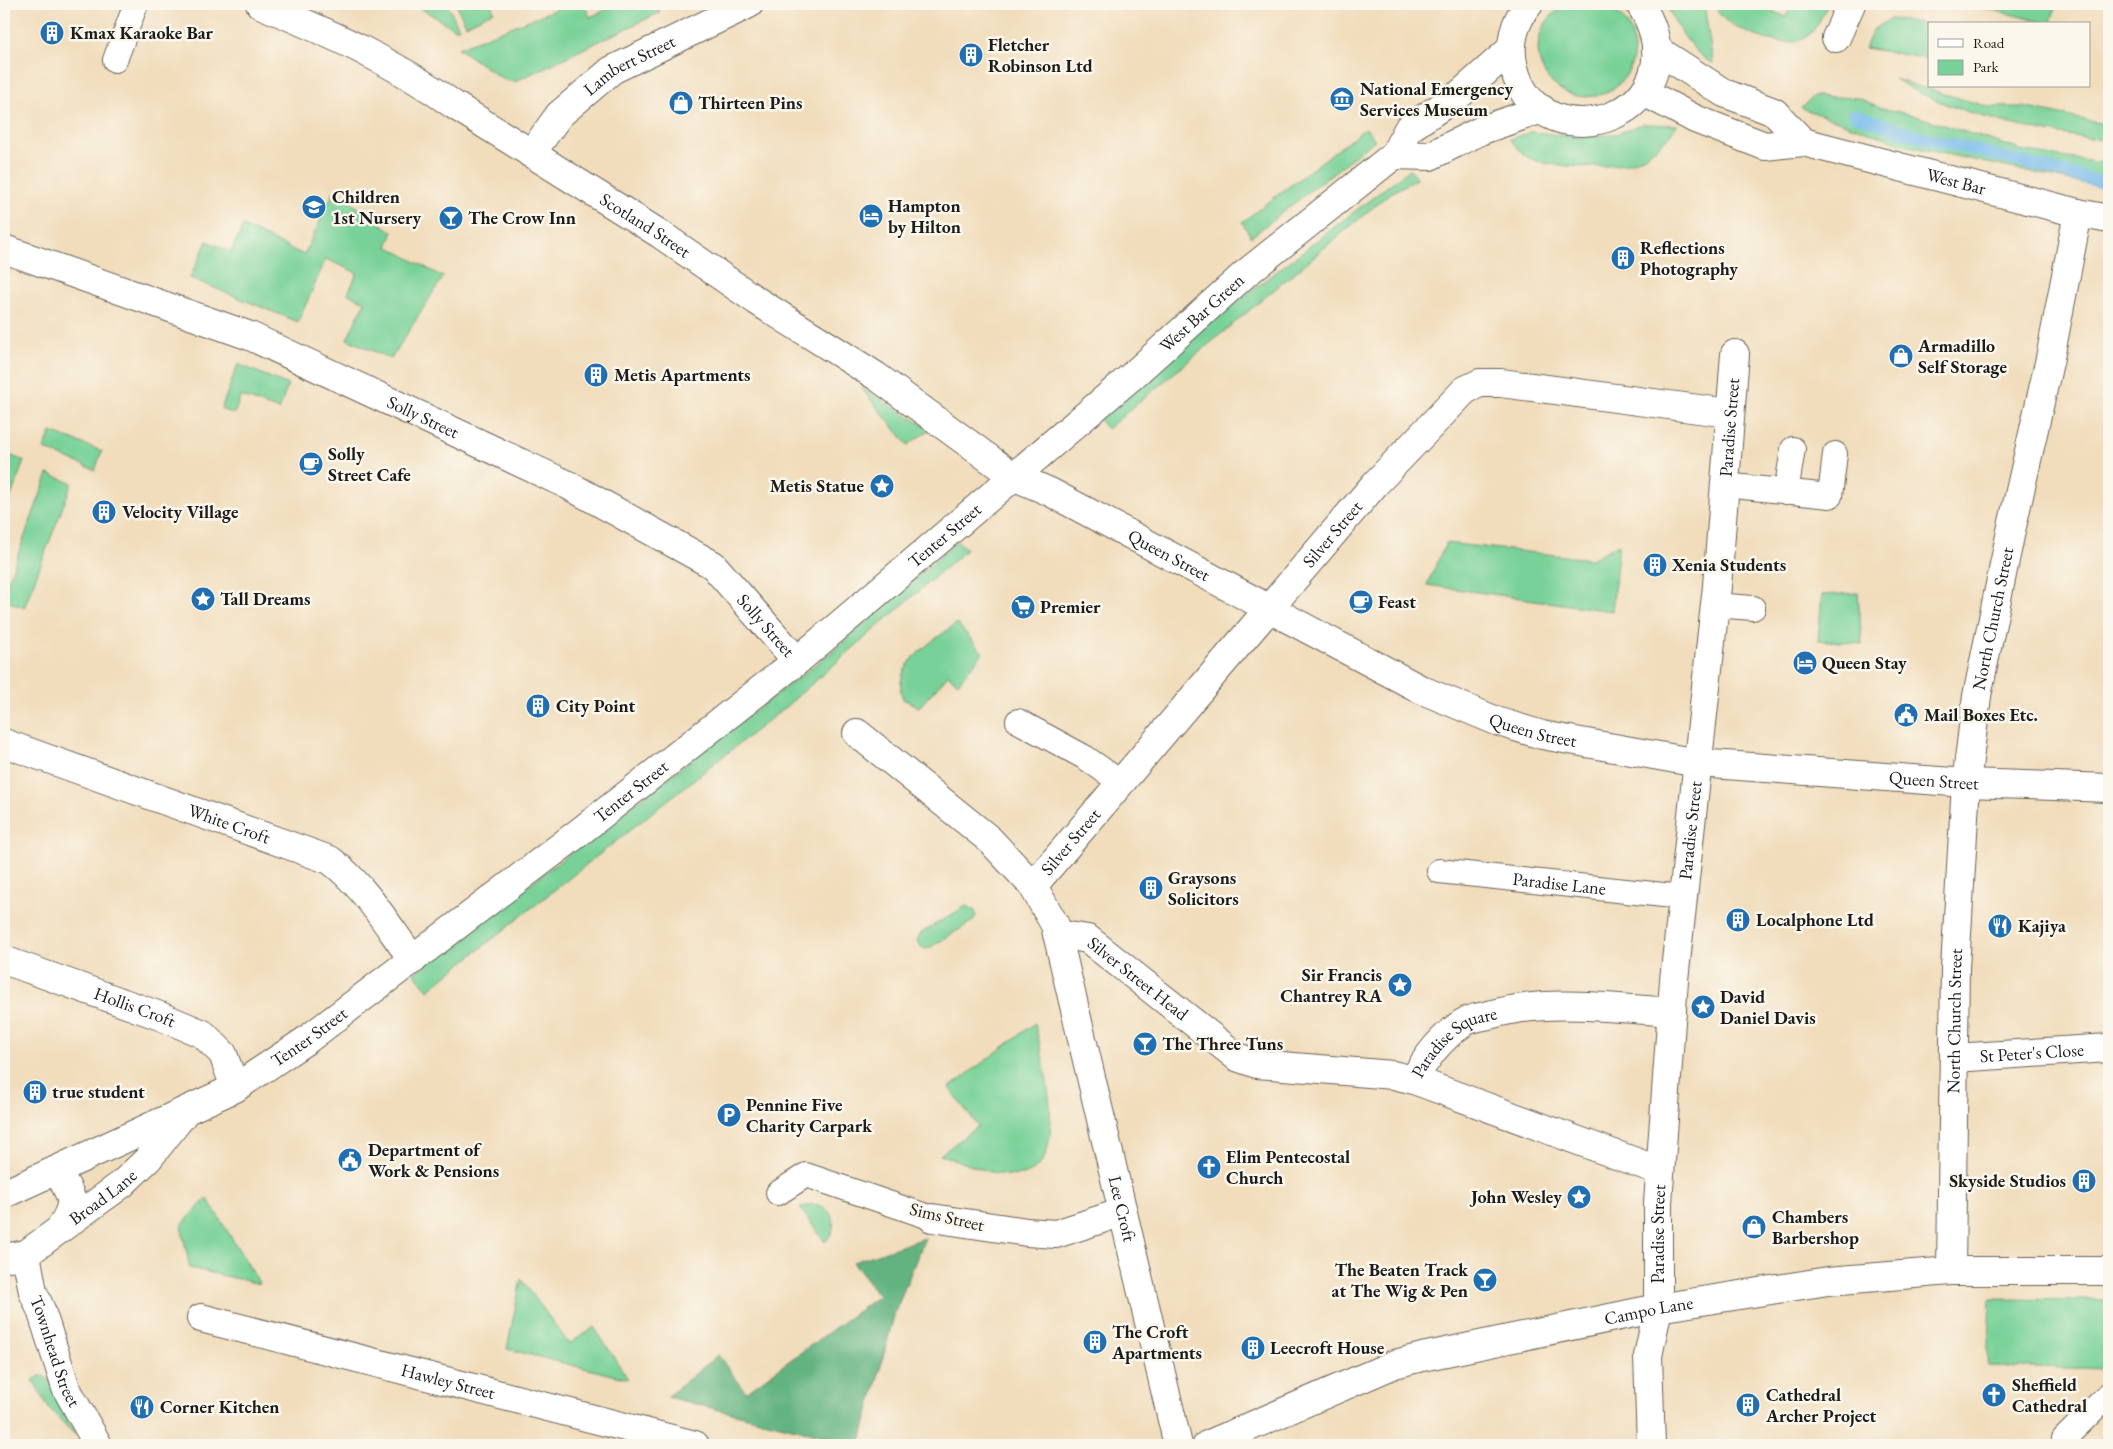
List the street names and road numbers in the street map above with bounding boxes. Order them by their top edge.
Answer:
street label: Lambert Street [578,29,679,100]
street label: West Bar [1924,162,1988,200]
street label: Scotland Street [596,187,695,263]
street label: West Bar Green [1154,268,1249,357]
street label: Paradise Street [1714,377,1744,478]
street label: Solly Street [384,390,463,443]
street label: Silver Street [1297,495,1367,572]
street label: Tenter Street [903,497,986,572]
street label: Queen Street [1124,524,1214,586]
street label: North Church Street [1967,545,2018,692]
street label: Solly Street [732,589,800,662]
street label: Queen Street [1486,707,1579,752]
street label: Tenter Street [589,754,673,828]
street label: Queen Street [1888,765,1979,794]
street label: Paradise Street [1673,780,1707,881]
street label: White Croft [185,798,274,849]
street label: Silver Street [1035,803,1105,880]
street label: Paradise Lane [1512,867,1607,900]
street label: Silver Street Head [1083,931,1194,1026]
street label: North Church Street [1941,947,1967,1094]
street label: Hollis Croft [91,981,179,1032]
street label: Tenter Street [266,1001,352,1072]
street label: Paradise Square [1406,1001,1499,1082]
street label: St Peter's Close [1979,1038,2085,1067]
street label: Broad Lane [64,1164,142,1230]
street label: Lee Croft [1104,1173,1142,1244]
street label: Paradise Street [1646,1183,1670,1284]
street label: Sims Street [908,1197,987,1236]
street label: Campo Lane [1602,1291,1695,1330]
street label: Townhead Street [25,1292,86,1411]
street label: Hawley Street [399,1358,498,1404]

